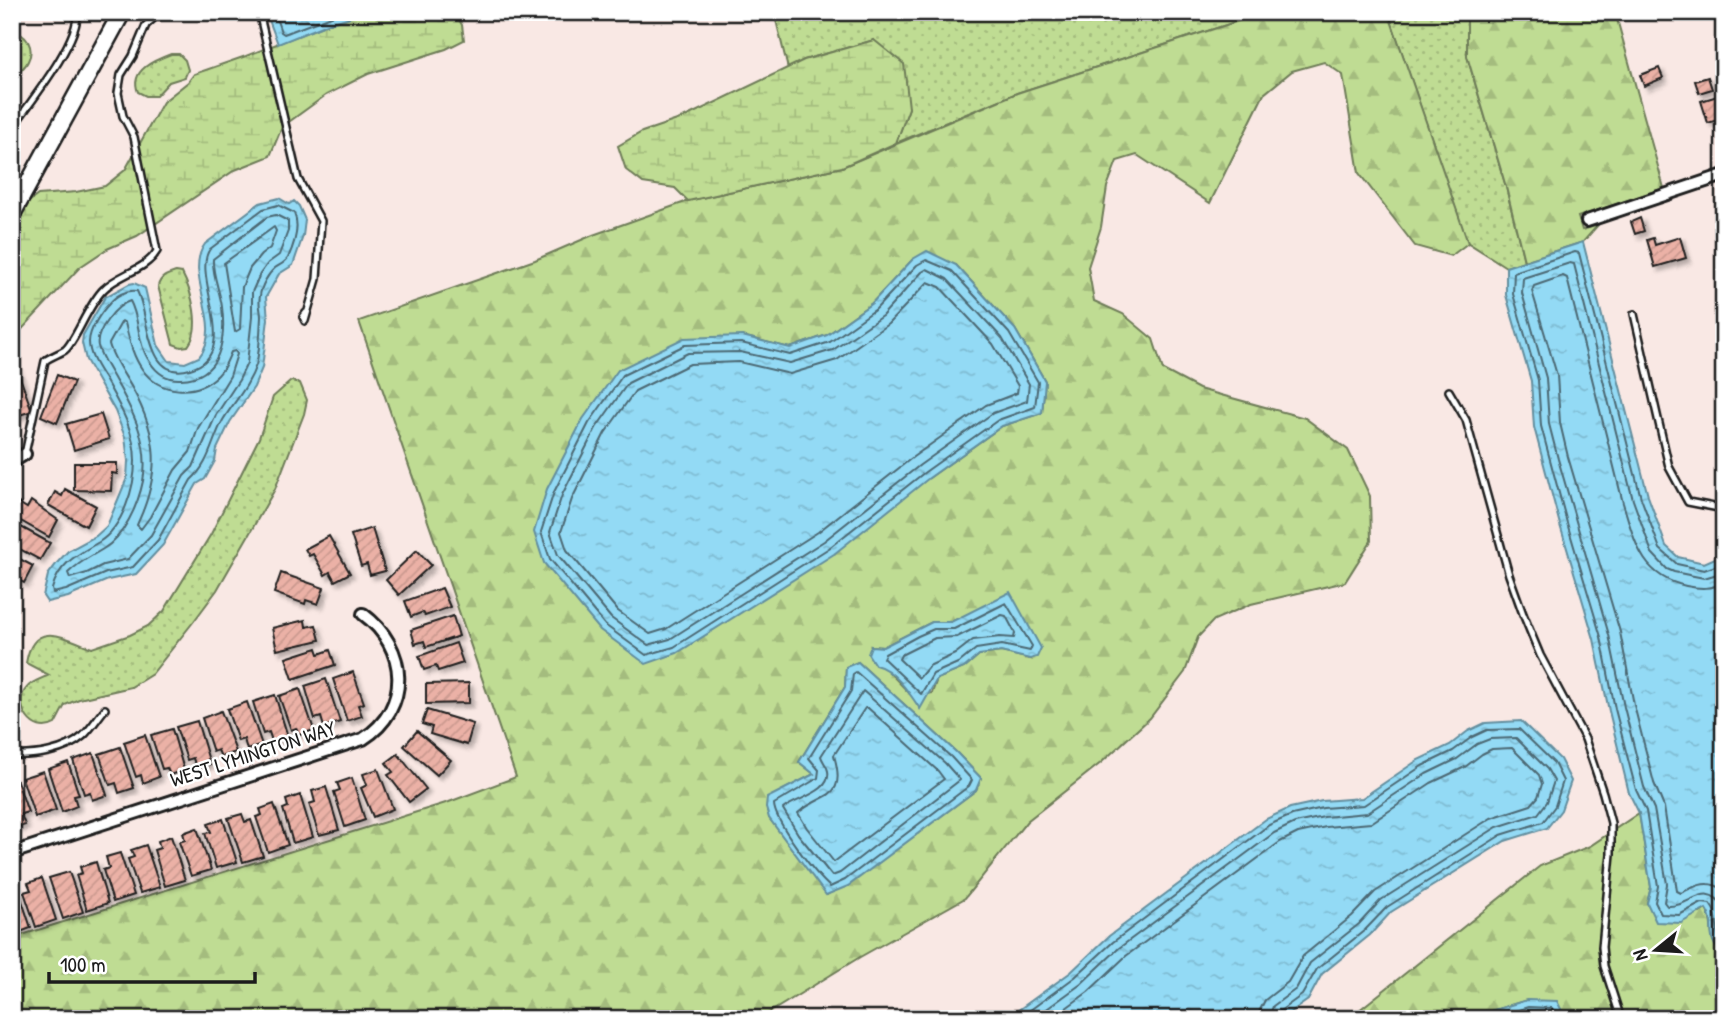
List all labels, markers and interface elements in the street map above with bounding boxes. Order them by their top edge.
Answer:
street label: WEST LYMINGTON WAY [166,713,340,794]
north arrow [1620,916,1690,986]
scale bar [49,940,256,984]
text: N [1626,946,1654,964]
text: 100 m [60,950,106,979]

